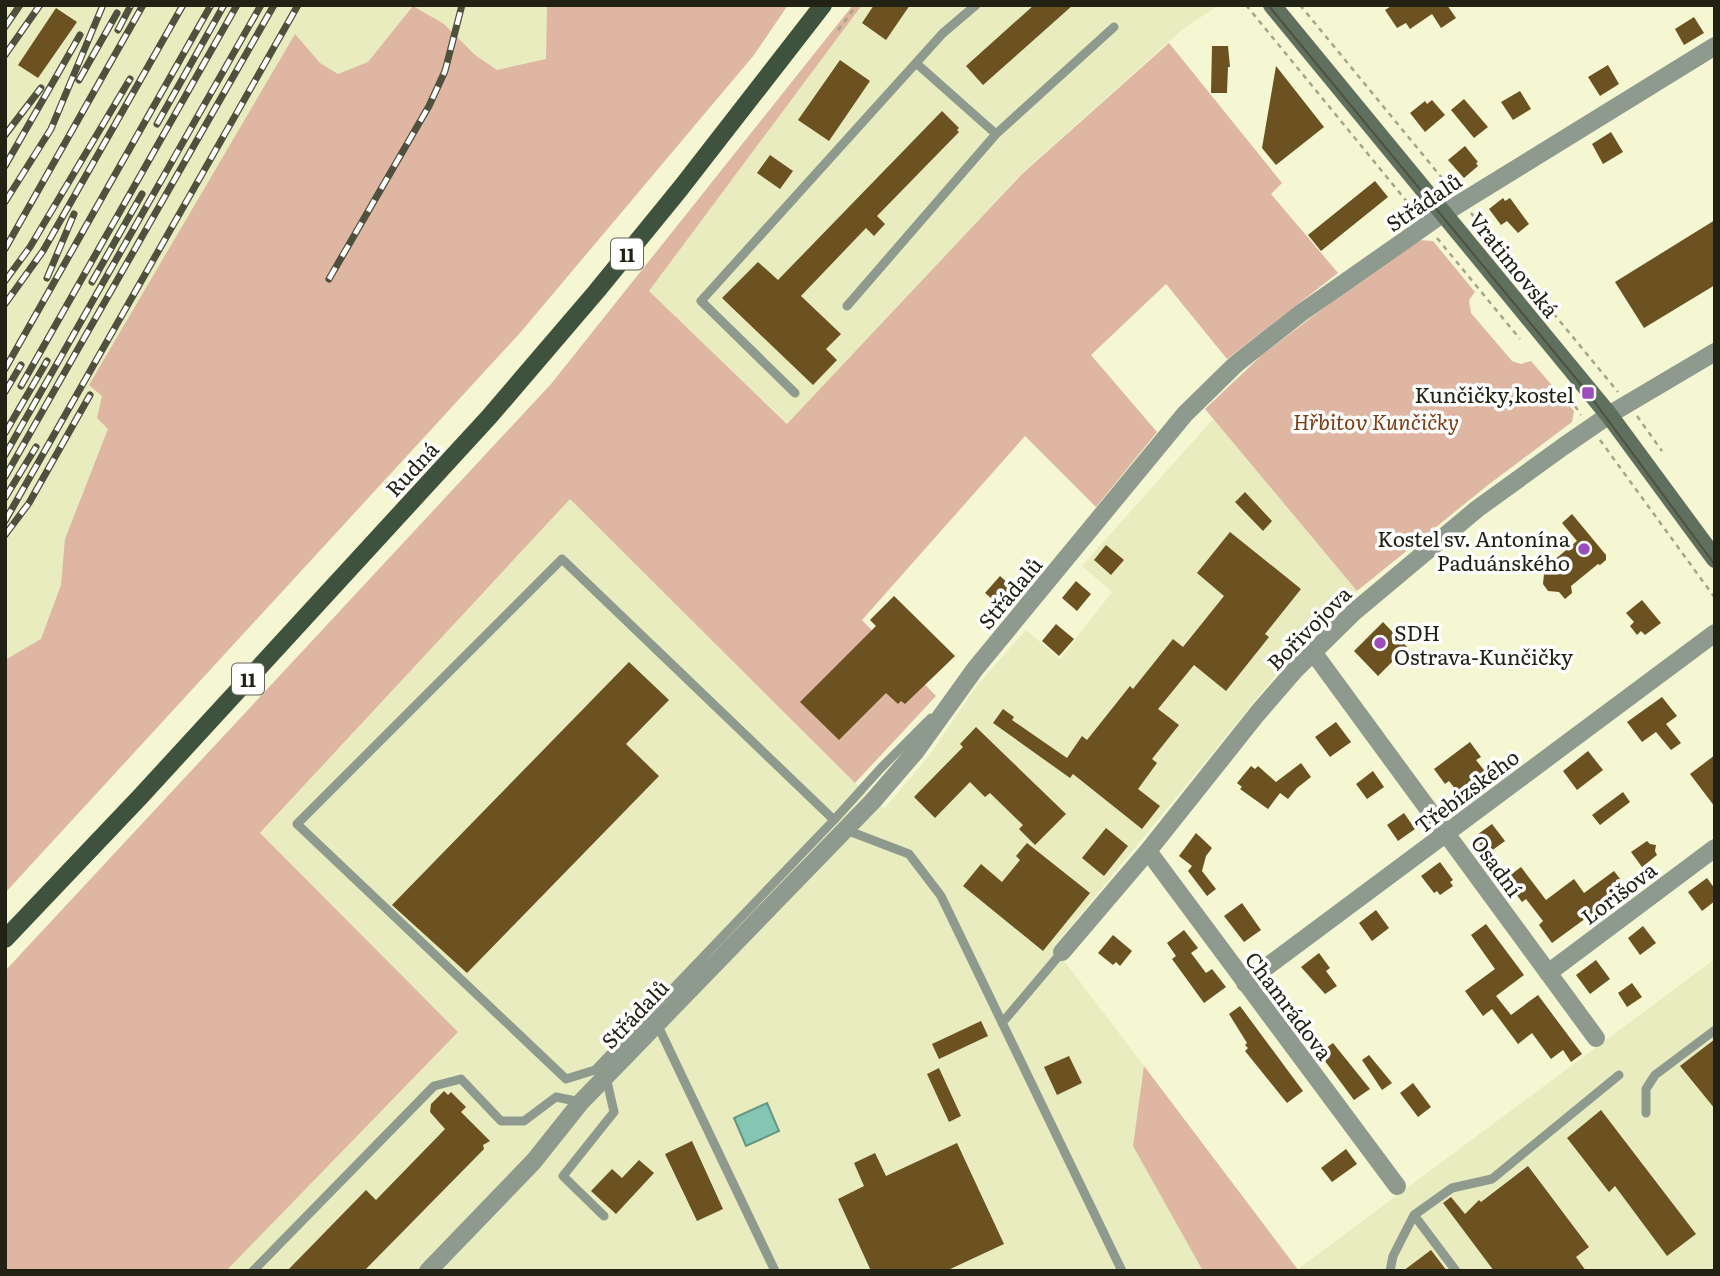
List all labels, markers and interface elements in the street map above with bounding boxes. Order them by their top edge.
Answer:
street label: Střádalů [1379,164,1467,238]
street label: Vratimovská [1463,205,1568,324]
road number: 11 [611,238,643,270]
place label: Kunčičky,kostel [1415,378,1574,409]
marker: Kunčičky,kostel [1580,385,1596,401]
park label: Hřbitov Kunčičky [1293,405,1459,436]
street label: Rudná [377,433,445,503]
place label: Kostel sv. Antonína Paduánského [1377,522,1571,577]
marker: Kostel sv. Antonína Paduánského [1576,541,1592,557]
street label: Střádalů [970,549,1048,635]
street label: Bořivojova [1259,577,1358,676]
place label: SDH Ostrava-Kunčičky [1394,616,1574,671]
marker: SDH Ostrava-Kunčičky [1372,635,1388,651]
road number: 11 [232,664,264,694]
street label: Třebízského [1407,740,1525,840]
street label: Osadní [1465,827,1531,903]
street label: Lorišova [1574,853,1663,931]
street label: Chamrádova [1239,944,1342,1066]
street label: Střádalů [593,971,675,1055]

